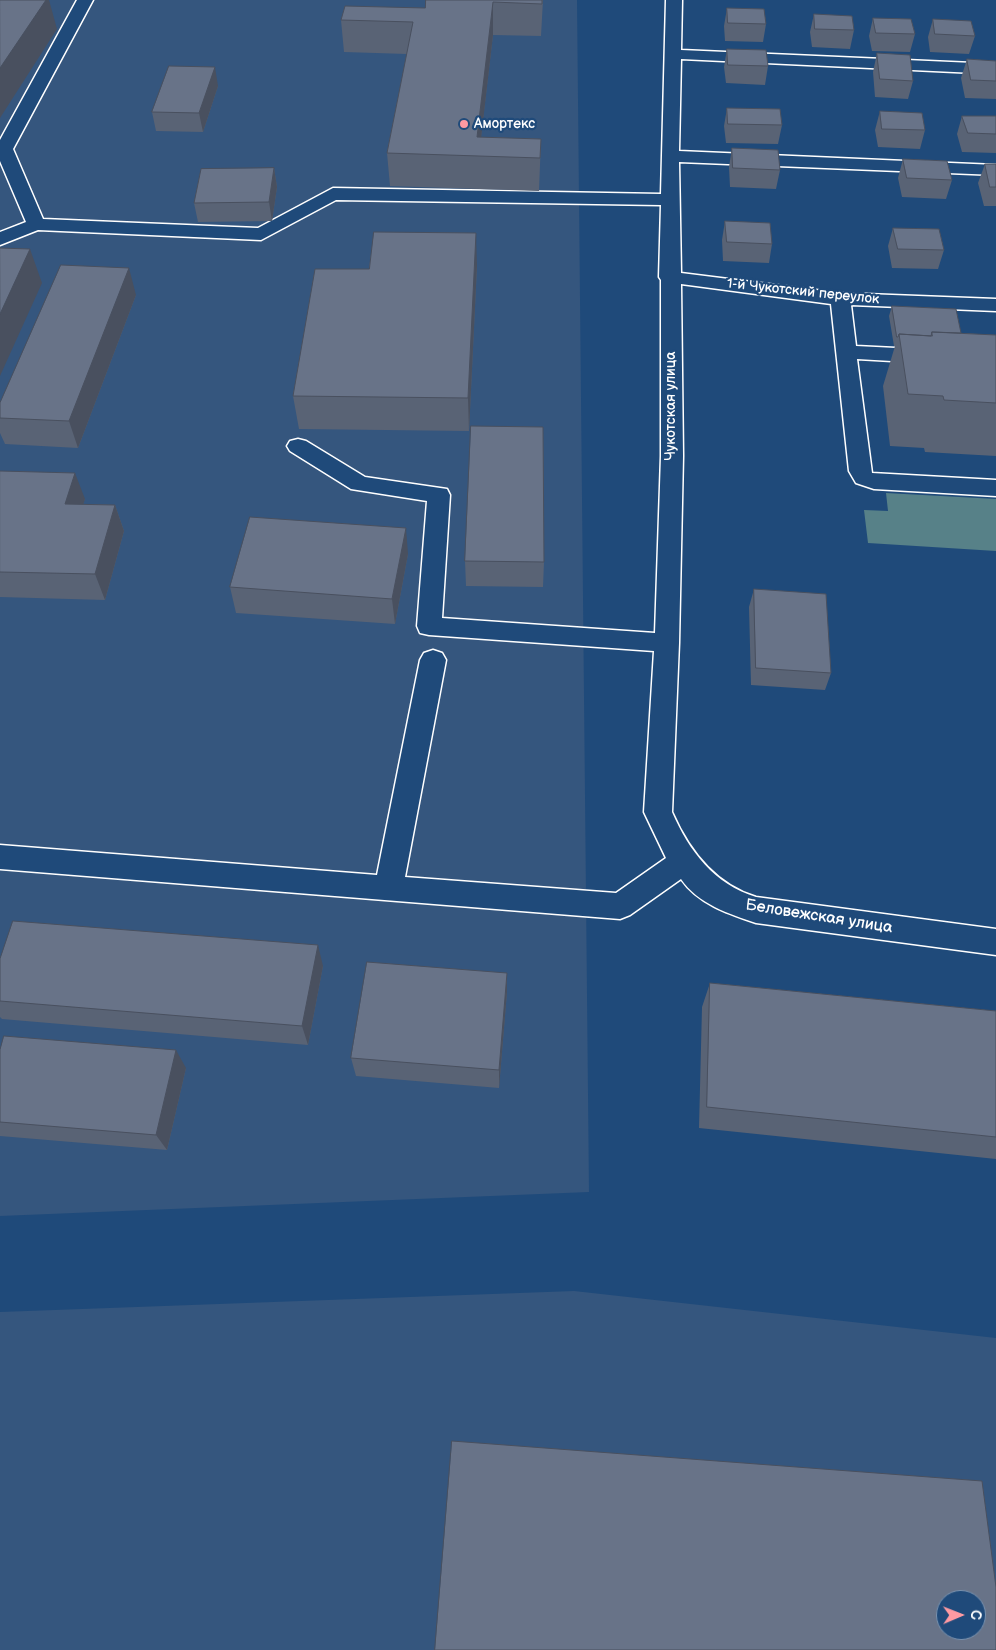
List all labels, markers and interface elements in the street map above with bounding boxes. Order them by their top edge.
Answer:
place label: Амортекс [474,116,535,132]
marker: Амортекс [458,118,470,130]
street label: 1-й Чукотский переулок [726,276,880,308]
street label: Чукотская улица [663,352,679,460]
street label: Беловежская улица [744,896,894,938]
north arrow [936,1590,986,1640]
text: С [967,1610,984,1620]

